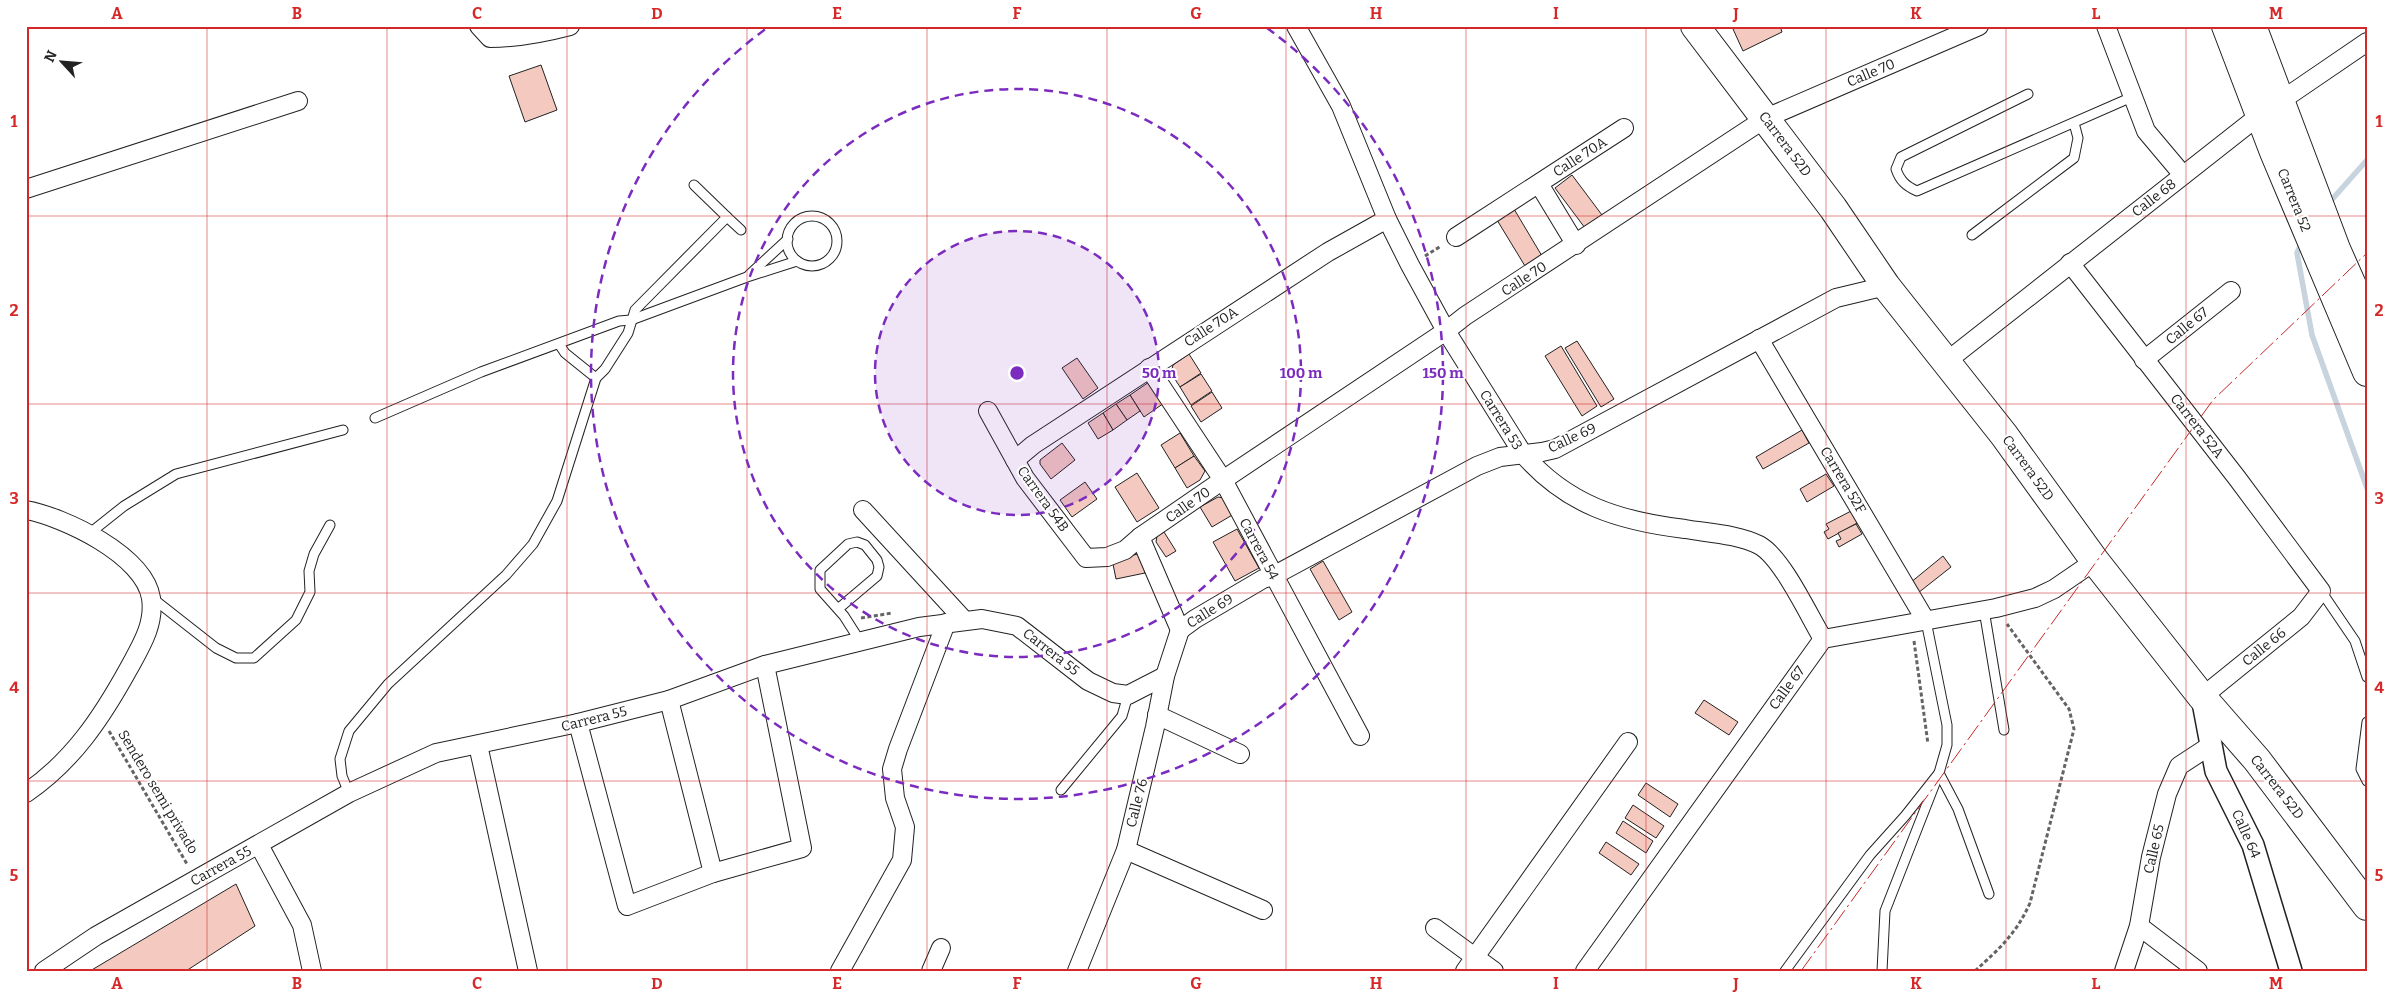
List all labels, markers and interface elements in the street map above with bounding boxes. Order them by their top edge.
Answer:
text: A [111,4,123,23]
text: B [292,4,302,23]
text: C [472,4,482,23]
text: D [651,4,663,23]
text: E [832,4,842,23]
text: F [1013,4,1022,23]
text: G [1190,4,1202,23]
text: H [1370,4,1383,23]
text: I [1553,4,1559,23]
text: J [1732,4,1739,23]
text: K [1910,4,1922,23]
text: L [2092,4,2101,23]
text: M [2269,4,2283,23]
north arrow [38,38,88,88]
text: N [41,48,61,65]
street label: Calle 70 [1844,55,1898,91]
street label: Carrera 52D [1755,108,1815,180]
text: 1 [11,112,18,131]
text: 1 [2376,112,2383,131]
street label: Calle 70A [1550,133,1610,181]
street label: Carrera 52 [2274,166,2314,234]
street label: Calle 68 [2128,175,2180,221]
street label: Calle 70 [1498,258,1550,300]
text: 2 [9,301,19,320]
text: 2 [2374,301,2384,320]
street label: Calle 70A [1181,303,1241,351]
street label: Calle 67 [2162,304,2212,348]
centre of rings [1008,364,1026,382]
text: 50 m [1142,364,1177,382]
text: 100 m [1280,364,1323,382]
text: 150 m [1422,364,1464,382]
street label: Carrera 53 [1476,387,1526,453]
street label: Carrera 52A [2167,390,2227,462]
street label: Calle 69 [1545,419,1599,457]
street label: Carrera 52D [1998,432,2058,504]
street label: Carrera 52F [1816,444,1870,517]
street label: Carrera 54B [1014,463,1072,535]
street label: Calle 70 [1162,483,1214,526]
text: 3 [9,489,19,508]
text: 3 [2374,489,2384,508]
street label: Carrera 54 [1236,515,1282,583]
street label: Calle 69 [1184,590,1236,632]
street label: Calle 66 [2239,624,2289,670]
street label: Carrera 55 [1019,625,1083,679]
street label: Calle 67 [1765,663,1809,713]
text: 4 [9,678,19,697]
text: 4 [2374,678,2384,697]
street label: Carrera 55 [559,703,629,735]
street label: Sendero semi privado [114,727,202,857]
street label: Carrera 52D [2247,751,2307,823]
street label: Calle 76 [1123,777,1151,829]
street label: Calle 64 [2228,807,2264,861]
street label: Calle 65 [2140,823,2168,875]
street label: Carrera 55 [188,842,254,890]
text: 5 [10,866,19,885]
text: 5 [2375,866,2384,885]
text: A [111,974,123,993]
text: B [292,974,302,993]
text: C [472,974,482,993]
text: D [651,974,663,993]
text: E [832,974,842,993]
text: F [1013,974,1022,993]
text: G [1190,974,1202,993]
text: H [1370,974,1383,993]
text: I [1553,974,1559,993]
text: J [1732,974,1739,993]
text: K [1910,974,1922,993]
text: L [2092,974,2101,993]
text: M [2269,974,2283,993]

